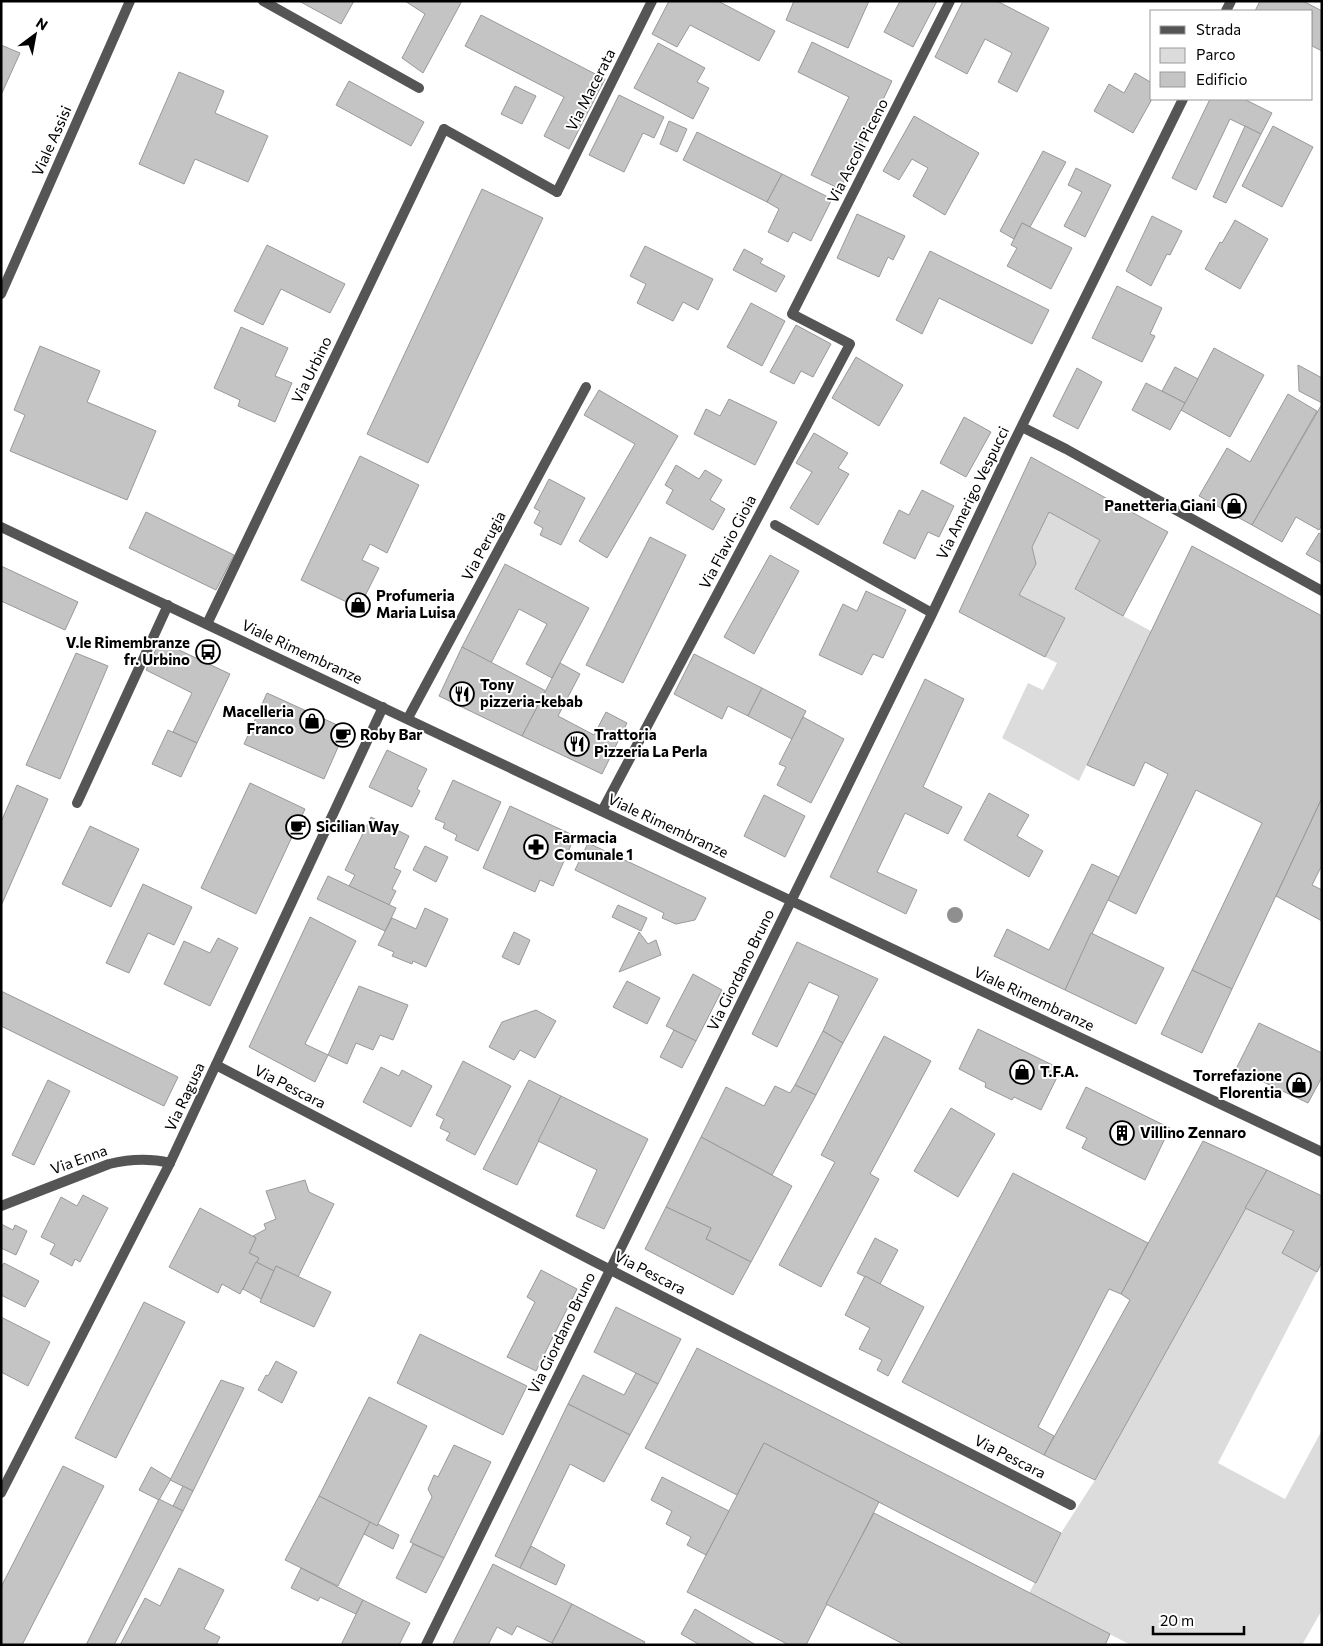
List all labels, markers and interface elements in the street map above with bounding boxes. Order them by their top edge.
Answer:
north arrow [10,10,60,60]
legend [1150,10,1313,100]
text: N [33,14,51,34]
text: Strada [1196,20,1241,38]
street label: Via Macerata [562,45,619,134]
text: Parco [1196,45,1235,63]
text: Edificio [1196,70,1247,88]
street label: Via Ascoli Piceno [823,95,891,206]
street label: Viale Assisi [28,103,75,179]
street label: Via Urbino [287,333,335,406]
street label: Via Amerigo Vespucci [932,423,1012,562]
street label: Via Flavio Gioia [695,491,759,592]
shop icon: Panetteria Giani [1221,493,1247,519]
place label: Panetteria Giani [1104,496,1216,514]
street label: Via Perugia [457,508,509,583]
place label: Profumeria Maria Luisa [376,586,456,621]
shop icon: Profumeria Maria Luisa [345,592,371,618]
street label: Viale Rimembranze [239,615,366,687]
place label: V.le Rimembranze fr. Urbino [66,633,190,668]
bus stop icon: V.le Rimembranze fr. Urbino [195,639,221,665]
place label: Tony pizzeria-kebab [480,675,583,710]
restaurant icon: Tony pizzeria-kebab [449,681,475,707]
place label: Macelleria Franco [222,702,294,737]
shop icon: Macelleria Franco [299,708,325,734]
cafe icon: Roby Bar [330,722,356,748]
place label: Roby Bar [360,725,423,743]
place label: Trattoria Pizzeria La Perla [594,725,708,760]
restaurant icon: Trattoria Pizzeria La Perla [564,731,590,757]
street label: Viale Rimembranze [605,789,732,861]
cafe icon: Sicilian Way [285,814,311,840]
place label: Sicilian Way [316,817,400,835]
place label: Farmacia Comunale 1 [554,828,633,863]
pharmacy icon: Farmacia Comunale 1 [523,834,549,860]
street label: Via Giordano Bruno [703,906,777,1033]
street label: Viale Rimembranze [971,962,1098,1034]
street label: Via Ragusa [160,1059,208,1134]
shop icon: T.F.A. [1009,1059,1035,1085]
street label: Via Pescara [252,1060,329,1112]
place label: T.F.A. [1040,1062,1079,1080]
place label: Torrefazione Florentia [1193,1066,1282,1101]
shop icon: Torrefazione Florentia [1286,1072,1312,1098]
building icon: Villino Zennaro [1109,1120,1135,1146]
place label: Villino Zennaro [1140,1123,1246,1141]
street label: Via Enna [48,1141,109,1178]
street label: Via Pescara [612,1246,689,1298]
street label: Via Giordano Bruno [524,1269,598,1396]
street label: Via Pescara [972,1430,1049,1482]
scale bar [1153,1604,1244,1636]
text: 20 m [1160,1611,1194,1629]

